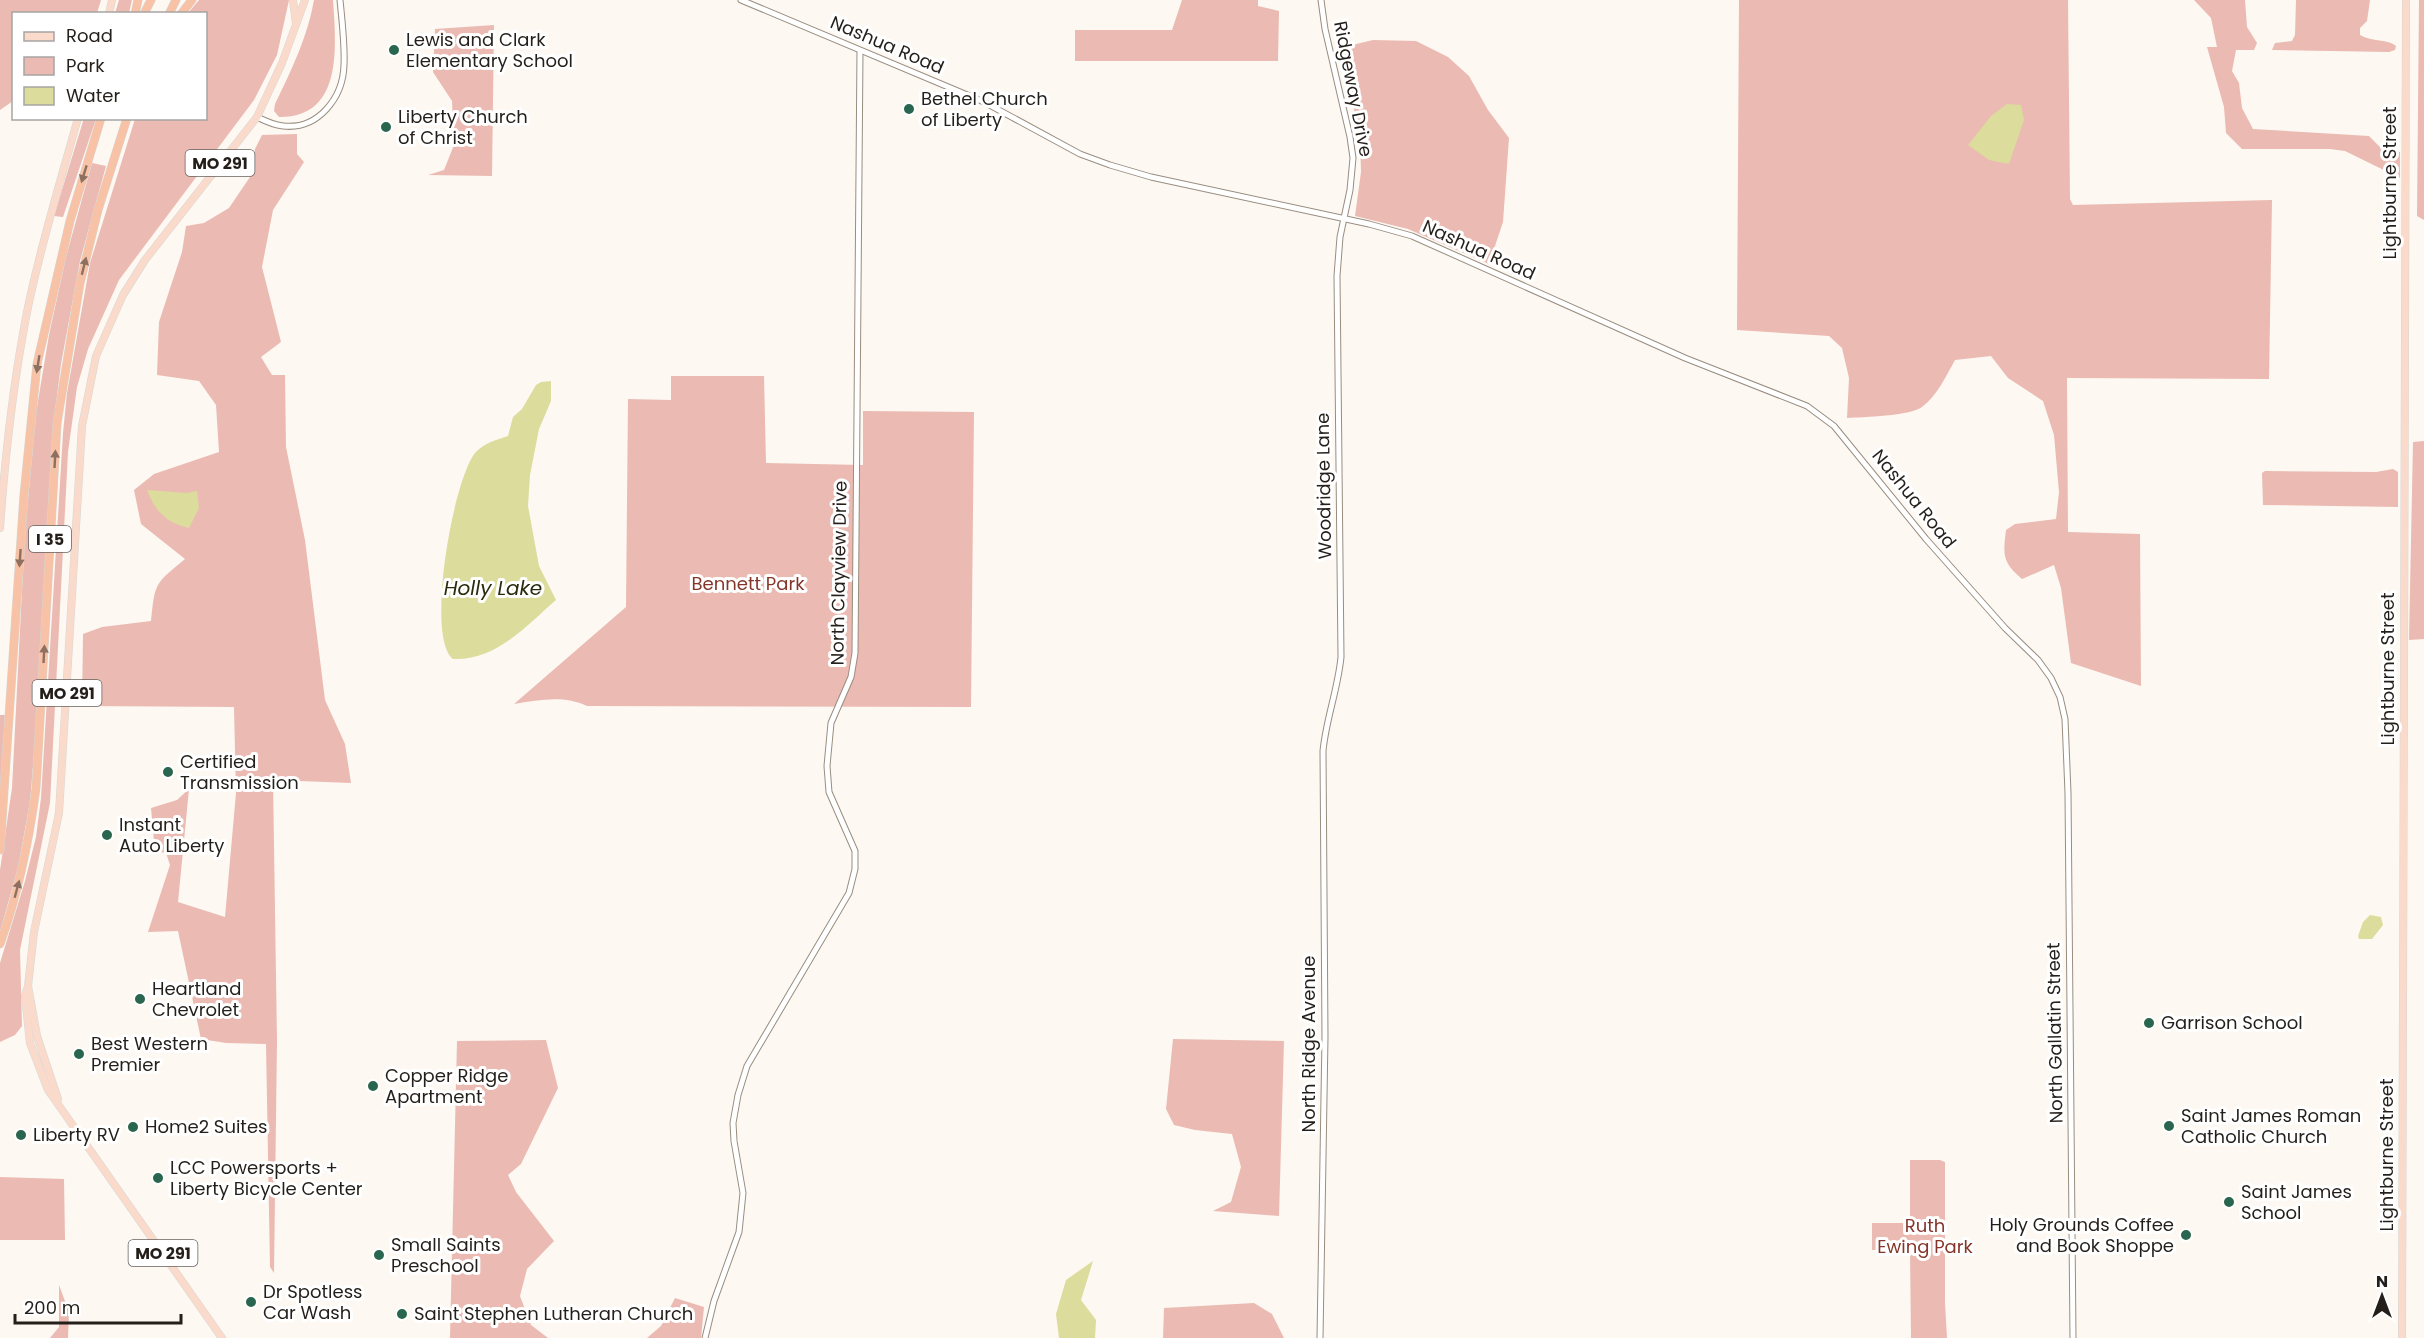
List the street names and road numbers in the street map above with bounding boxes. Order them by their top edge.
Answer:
street label: Nashua Road [827,9,948,80]
street label: Ridgeway Drive [1328,19,1379,159]
street label: Lightburne Street [2377,106,2402,260]
road number: MO 291 [186,150,254,176]
street label: Nashua Road [1419,214,1540,286]
street label: Woodridge Lane [1310,412,1337,560]
street label: Nashua Road [1867,444,1962,554]
street label: North Clayview Drive [824,480,853,666]
road number: I 35 [29,526,71,552]
street label: Lightburne Street [2375,592,2400,746]
road number: MO 291 [32,680,101,706]
street label: North Gallatin Street [2040,942,2069,1124]
street label: North Ridge Avenue [1296,955,1321,1133]
street label: Lightburne Street [2374,1078,2399,1232]
road number: MO 291 [128,1240,198,1266]

